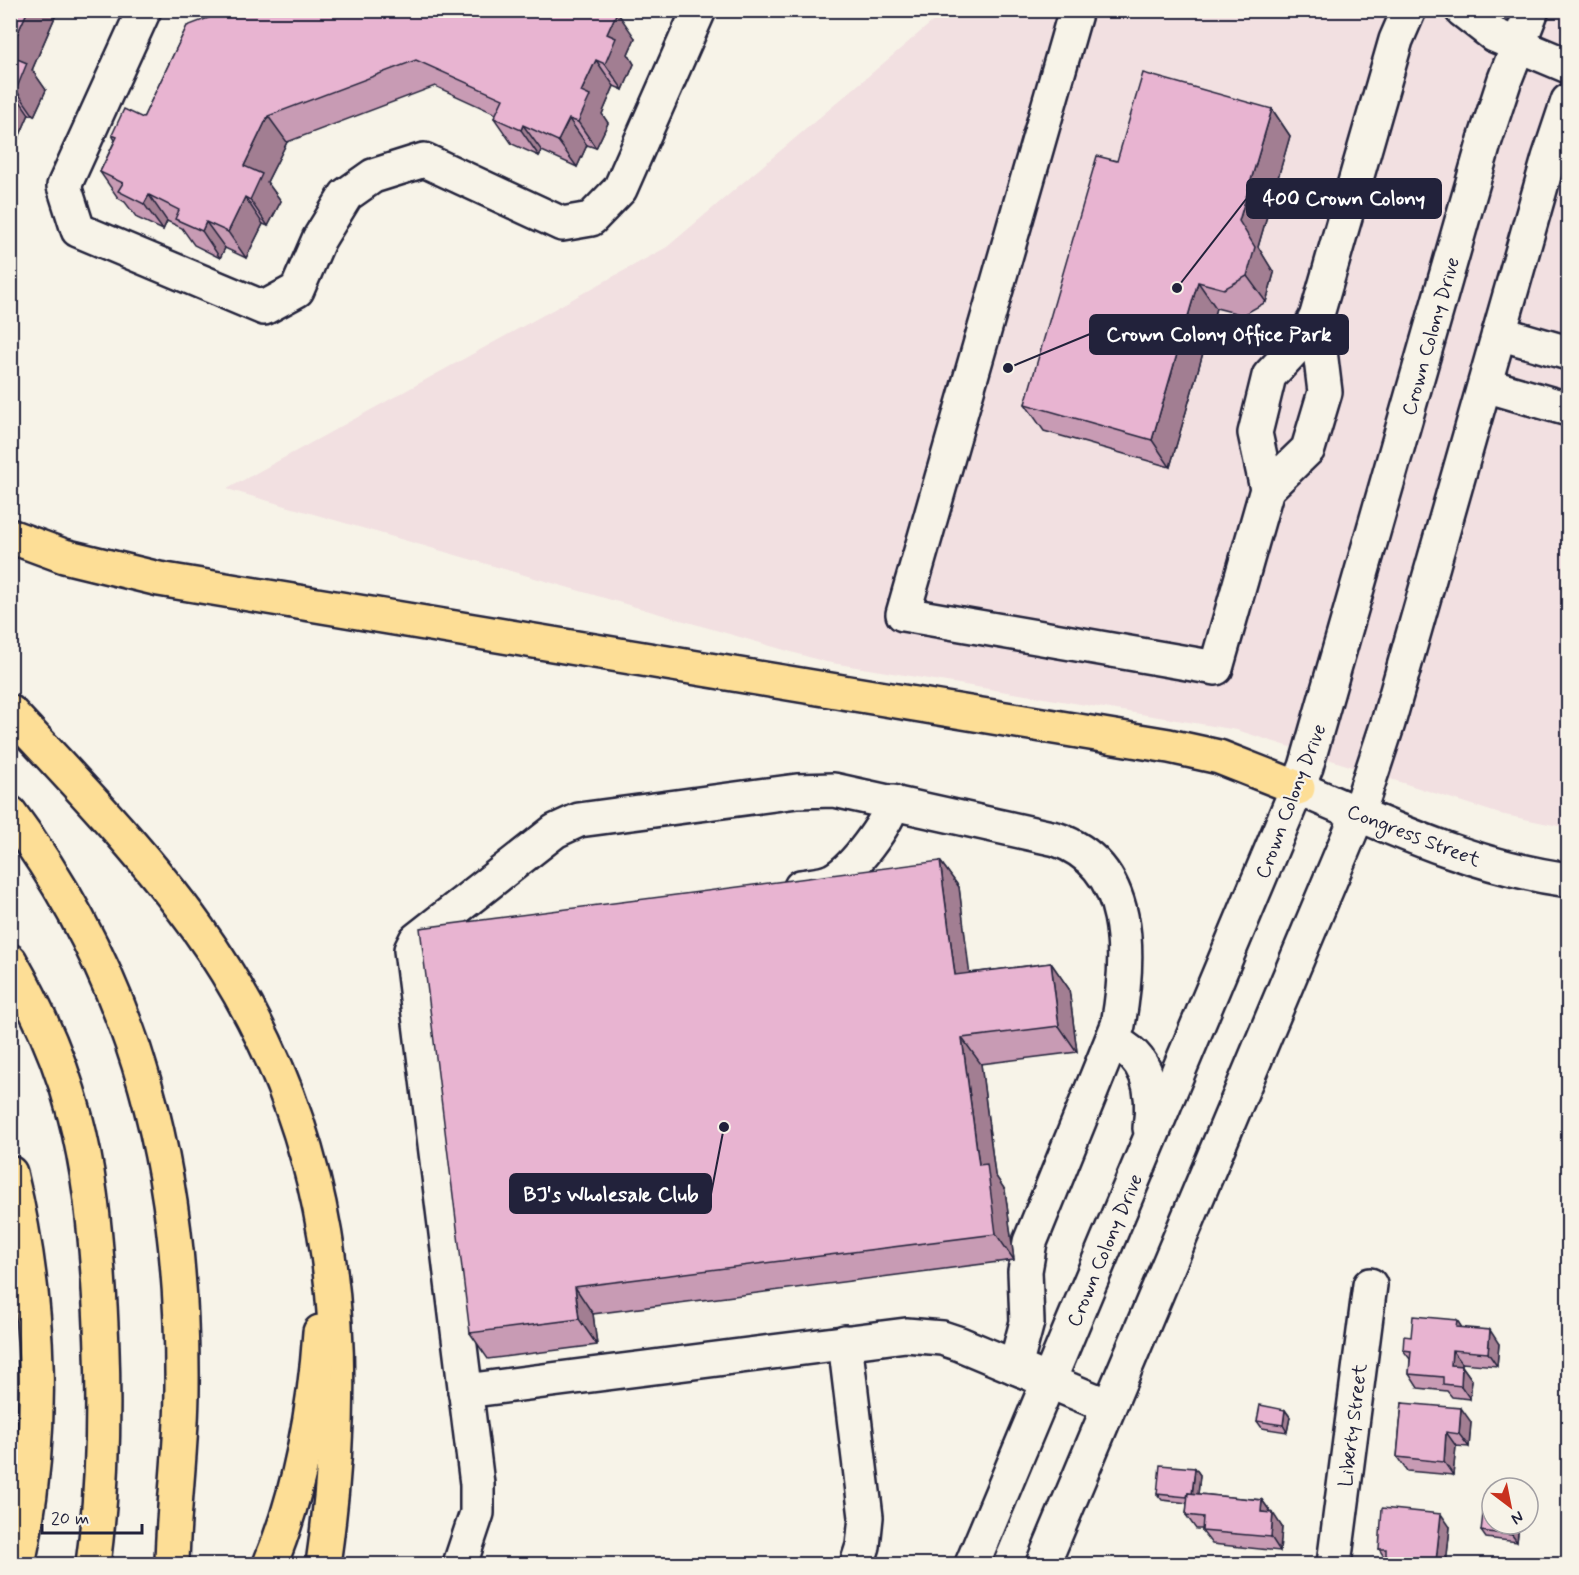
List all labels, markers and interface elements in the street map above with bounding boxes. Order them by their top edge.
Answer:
callout: 400 Crown Colony [1247,179,1441,218]
text: 400 Crown Colony [1263,185,1426,213]
street label: Crown Colony Drive [1396,254,1467,419]
callout: Crown Colony Office Park [1090,315,1348,354]
text: Crown Colony Office Park [1106,321,1332,349]
street label: Crown Colony Drive [1249,720,1333,883]
street label: Congress Street [1343,799,1484,875]
street label: Crown Colony Drive [1061,1170,1150,1331]
callout: BJ's Wholesale Club [510,1174,711,1213]
text: BJ's Wholesale Club [523,1181,699,1209]
street label: Liberty Street [1333,1362,1374,1488]
north arrow [1480,1476,1540,1536]
scale bar [42,1497,142,1535]
text: N [1507,1506,1527,1529]
text: 20 m [51,1507,89,1531]

